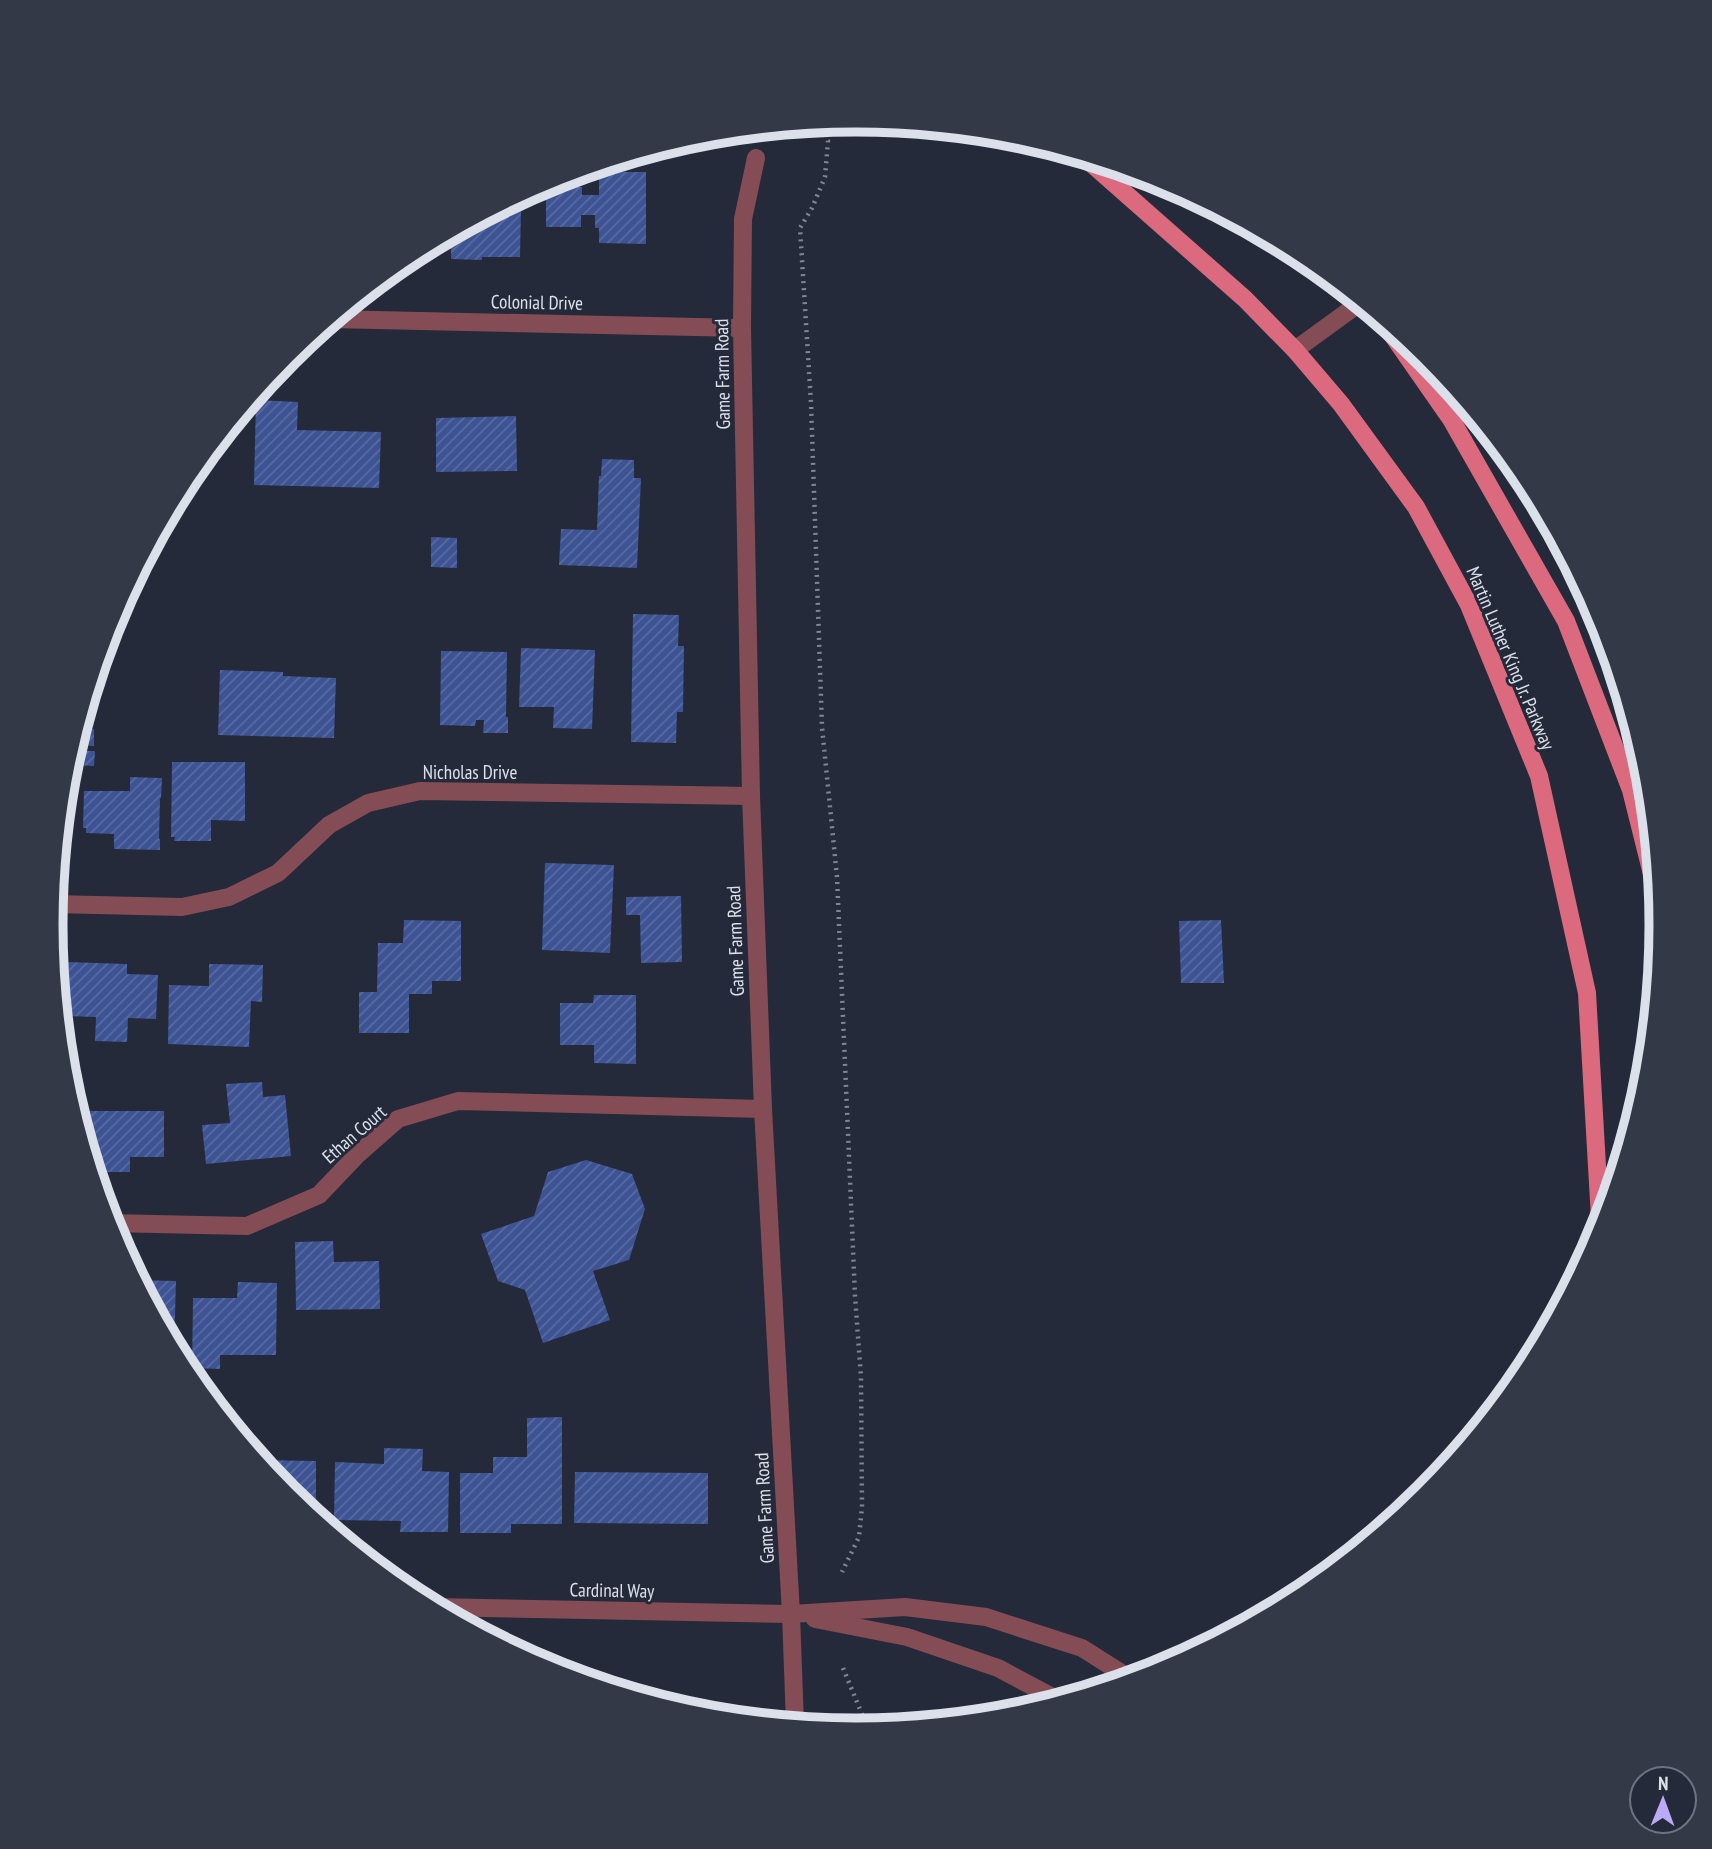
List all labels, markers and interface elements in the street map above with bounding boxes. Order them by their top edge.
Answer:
street label: Colonial Drive [491,289,583,315]
street label: Game Farm Road [709,318,735,430]
street label: Martin Luther King Jr. Parkway [1462,563,1561,754]
street label: Nicholas Drive [423,760,517,784]
street label: Game Farm Road [721,885,749,997]
street label: Ethan Court [317,1099,392,1168]
street label: Game Farm Road [749,1452,779,1564]
street label: Cardinal Way [570,1577,655,1603]
north arrow [1628,1765,1698,1835]
text: N [1658,1771,1669,1795]

